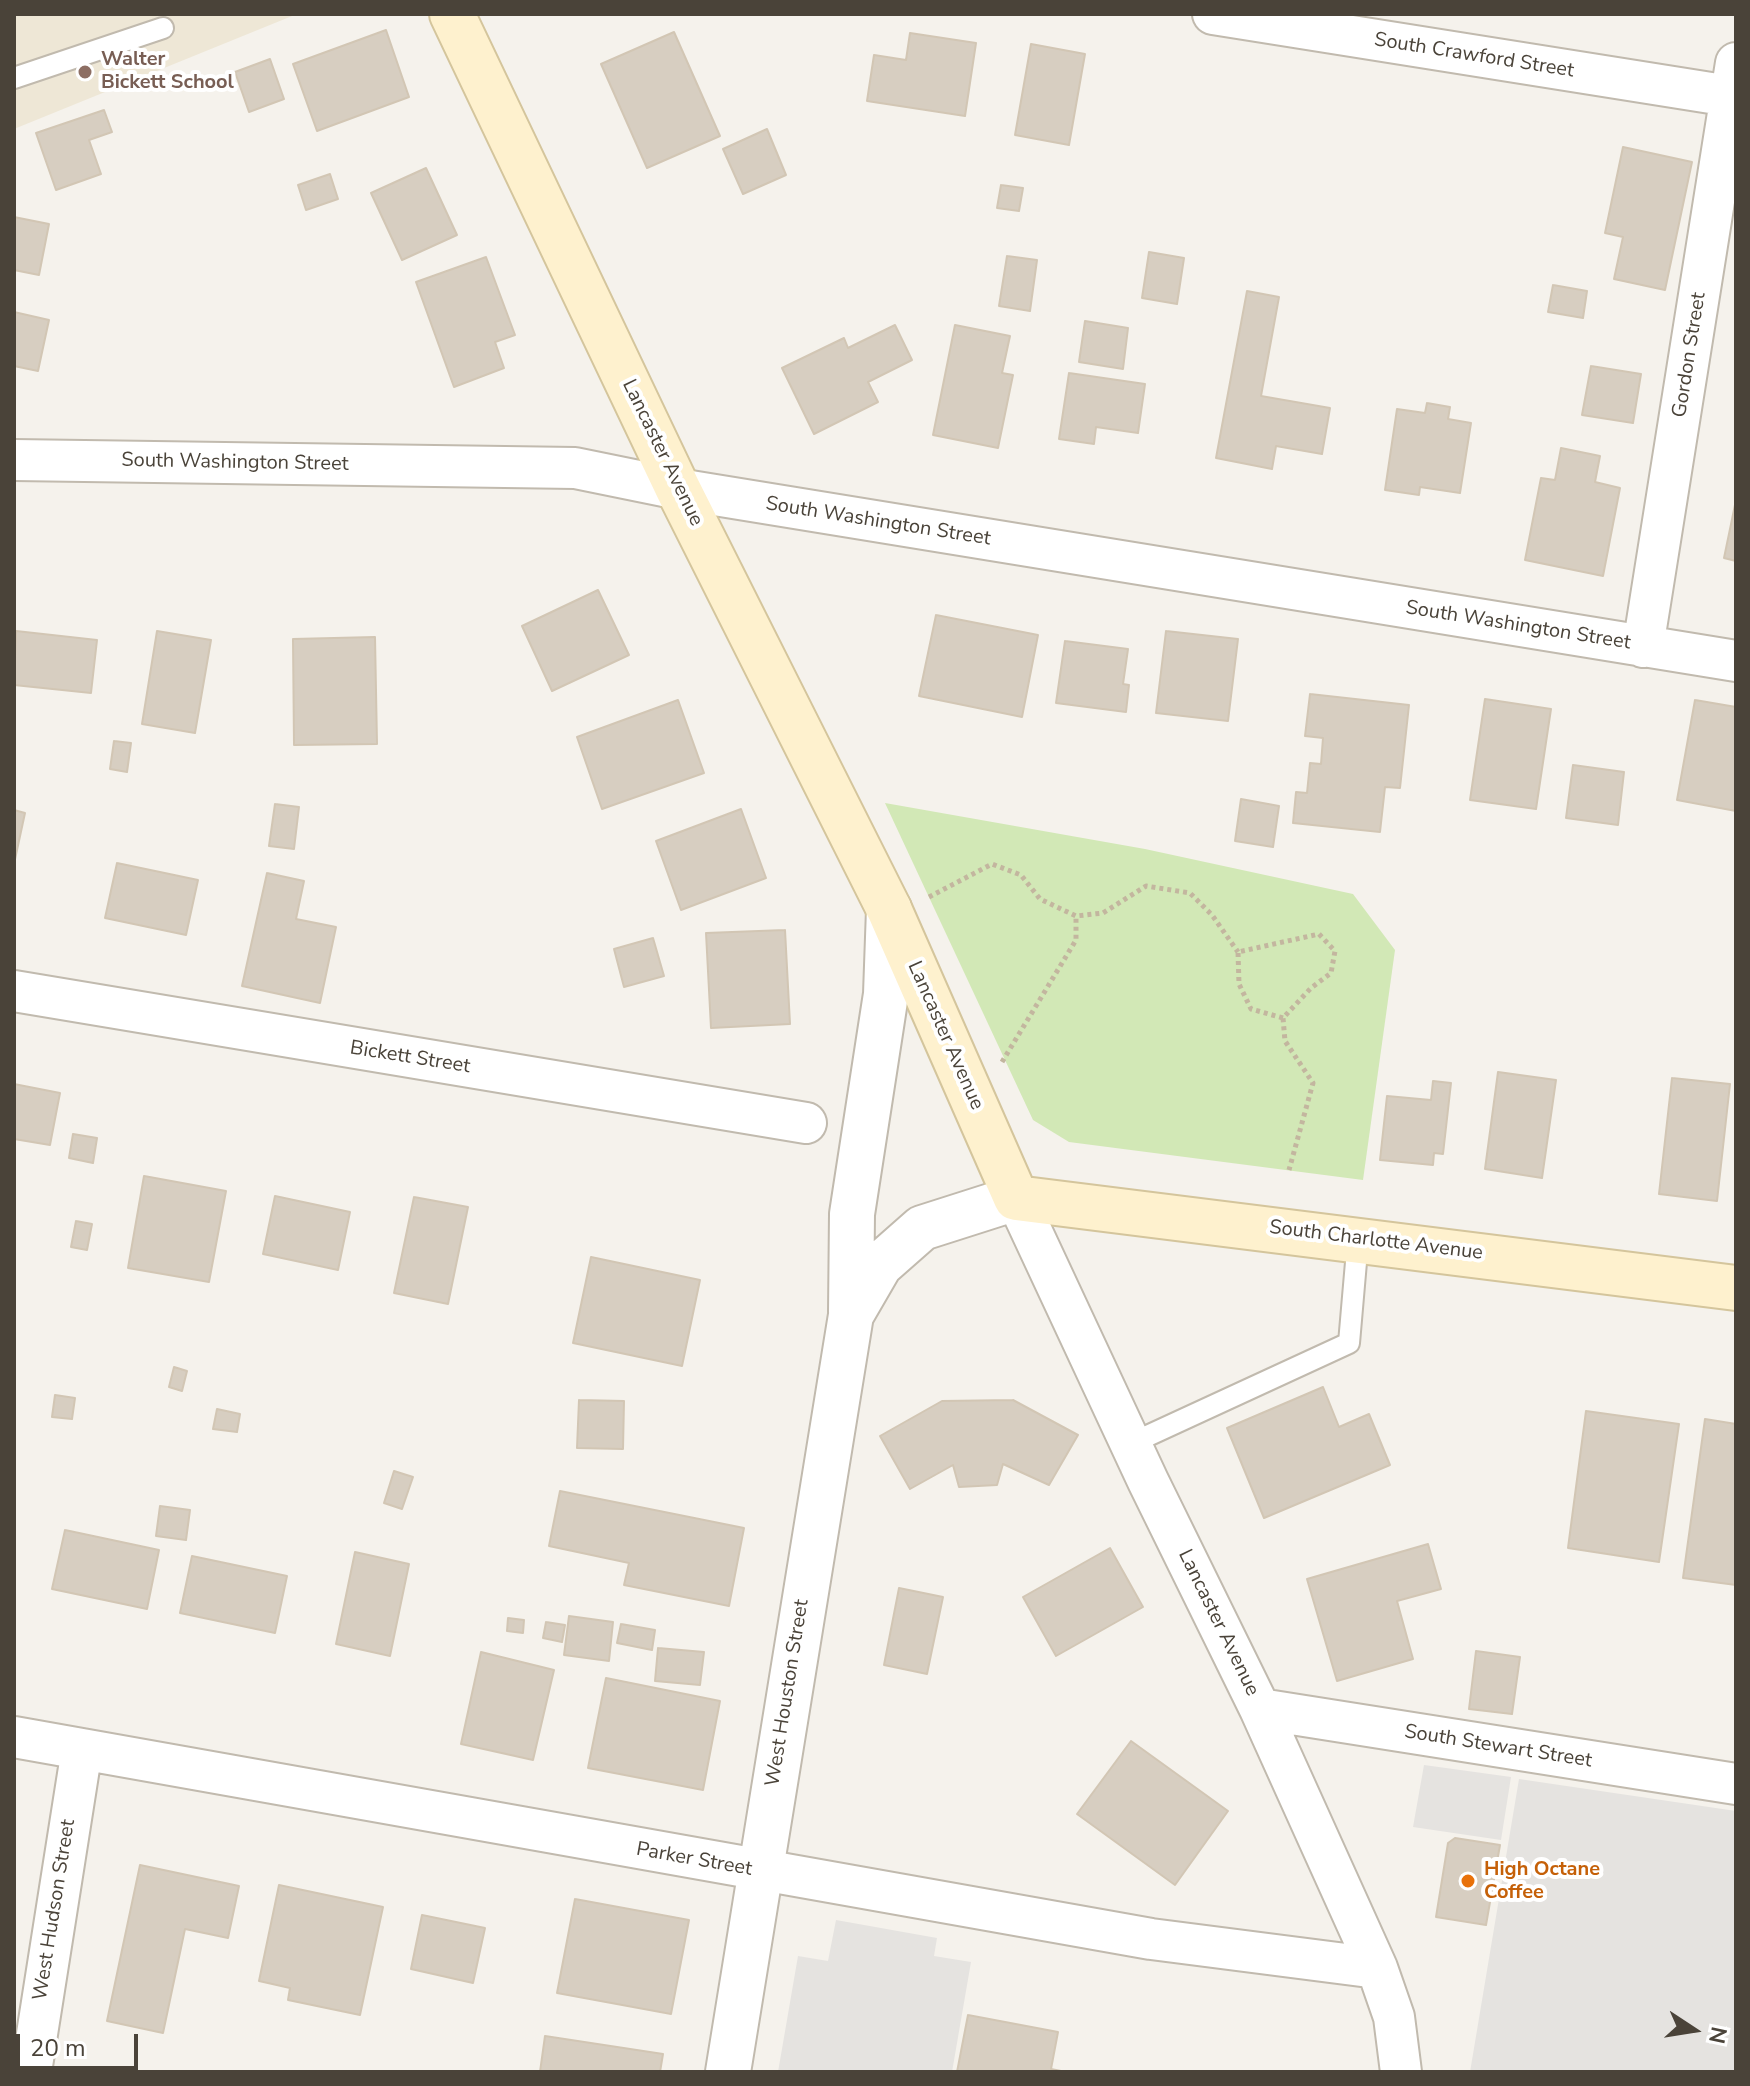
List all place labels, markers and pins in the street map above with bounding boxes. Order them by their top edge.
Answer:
place label: Walter Bickett School [101,48,234,95]
marker: Walter Bickett School [76,63,94,81]
place label: High Octane Coffee [1484,1858,1600,1905]
marker: High Octane Coffee [1459,1872,1477,1890]

